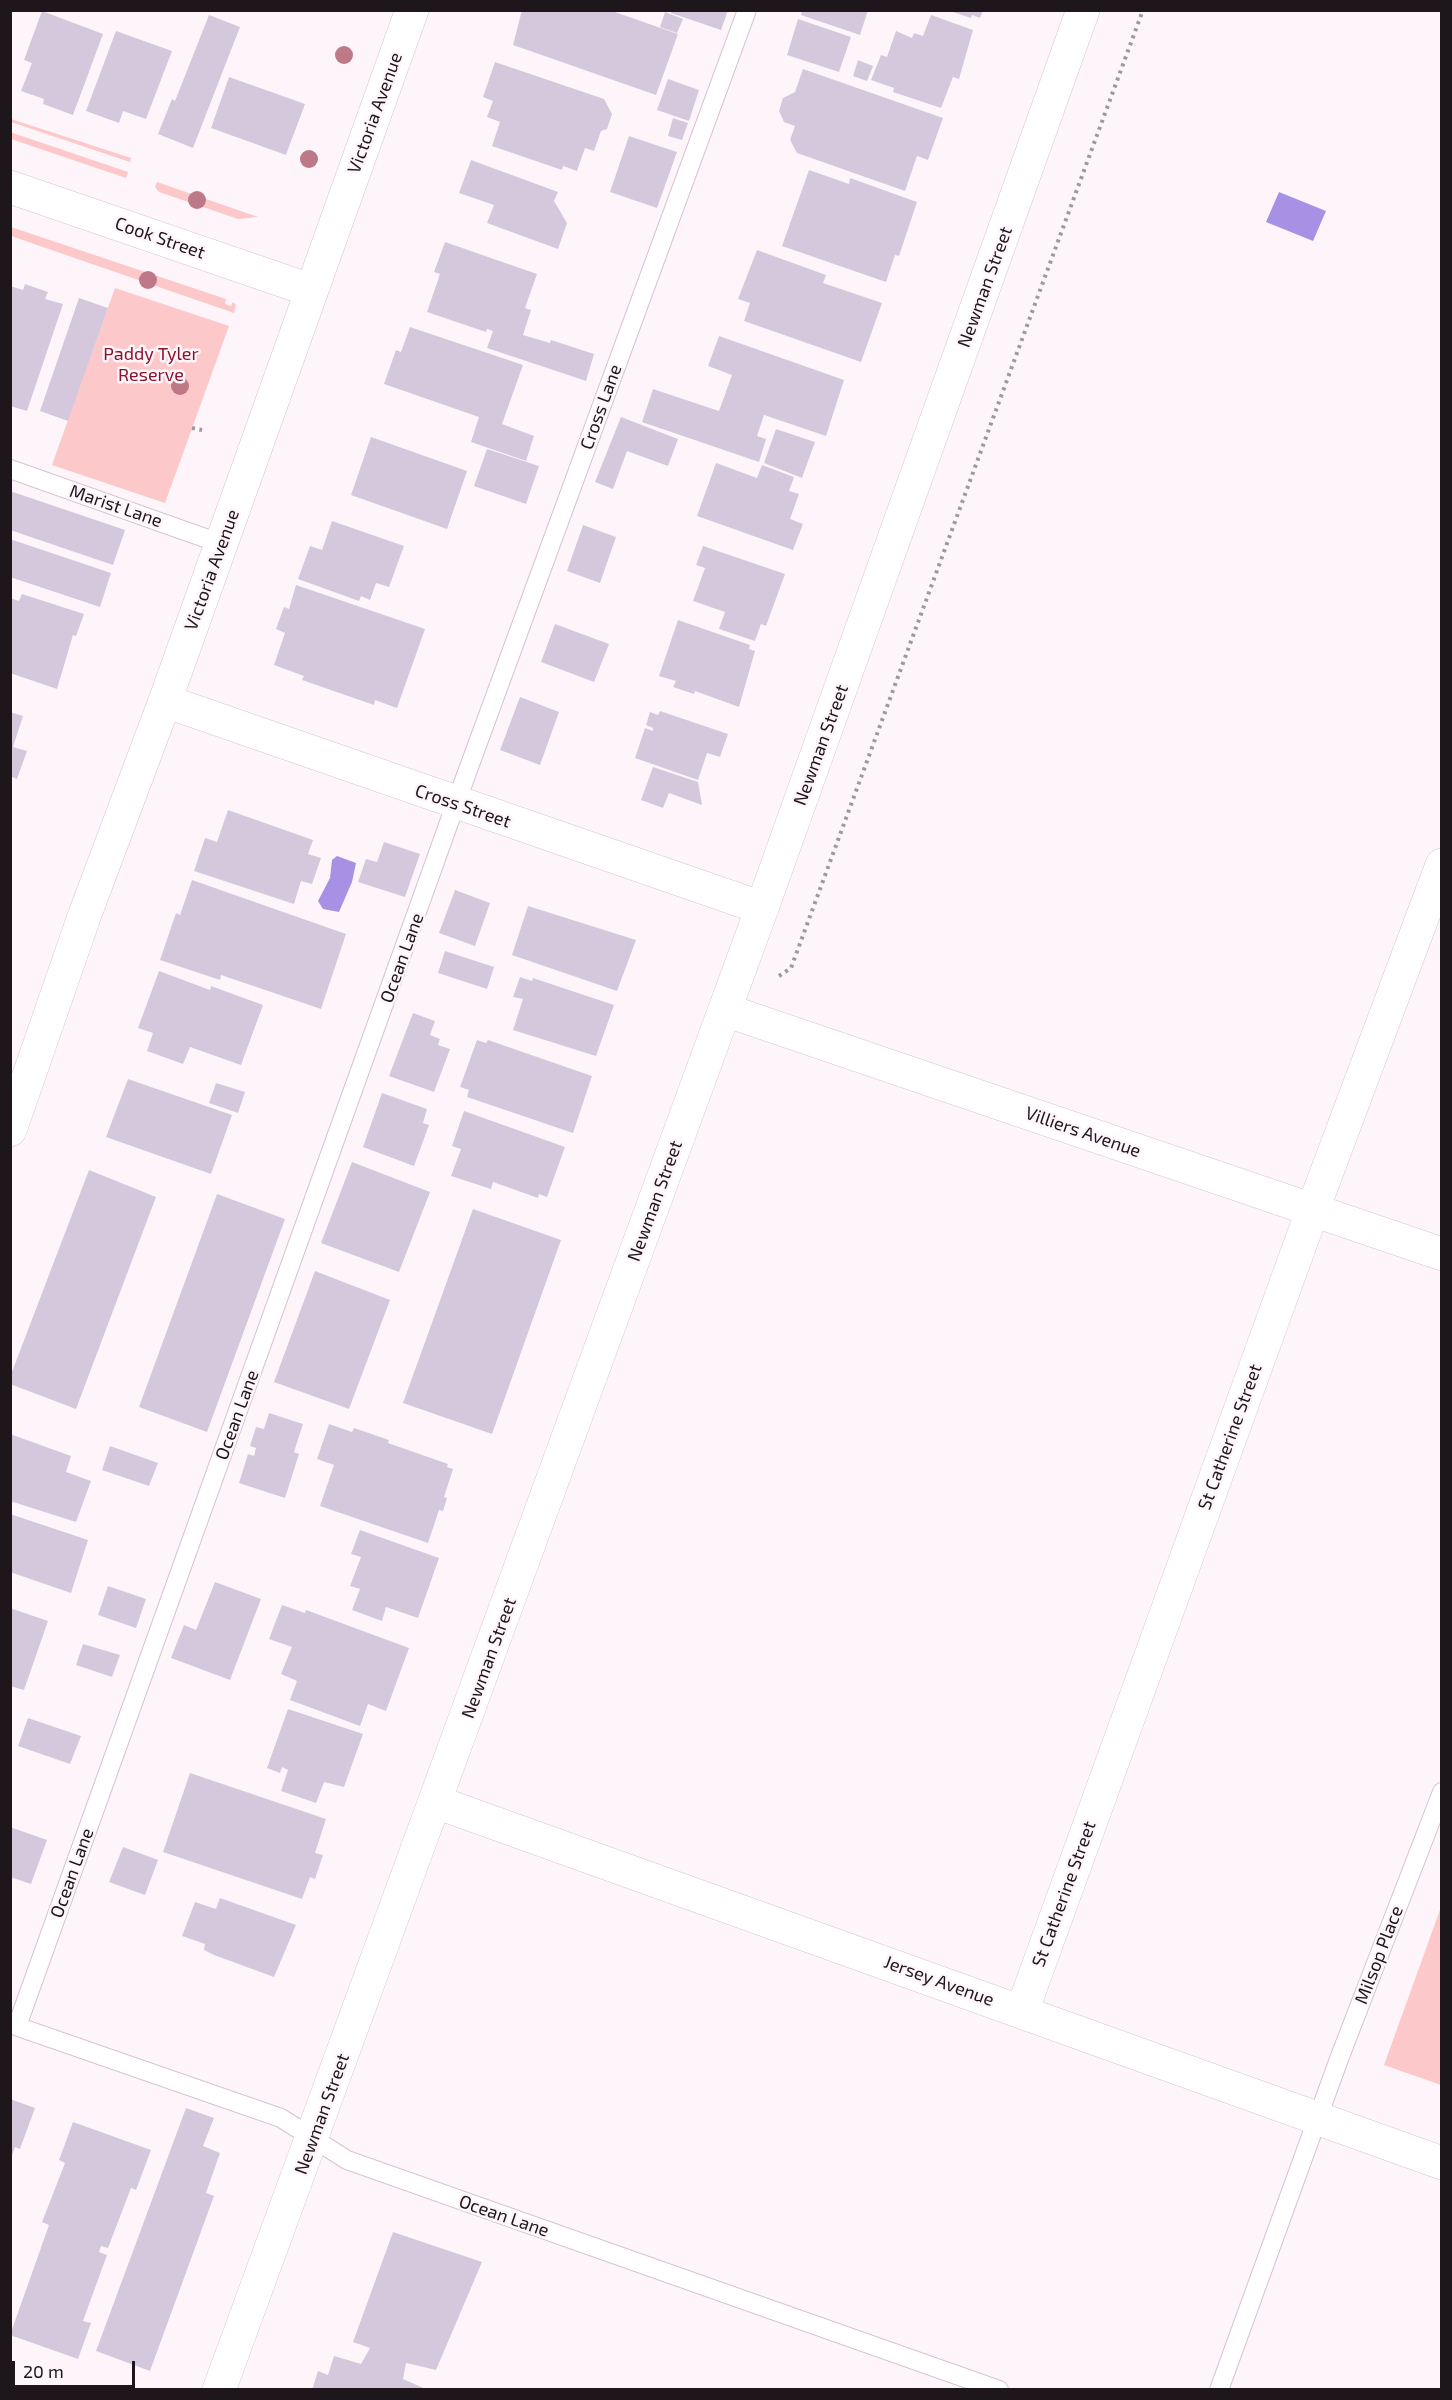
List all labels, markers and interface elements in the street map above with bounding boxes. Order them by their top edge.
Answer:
street label: Victoria Avenue [343,50,407,176]
street label: Cook Street [112,213,208,263]
street label: Newman Street [953,223,1017,351]
park label: Paddy Tyler Reserve [103,343,199,386]
street label: Cross Lane [576,361,626,453]
street label: Marist Lane [67,480,165,532]
street label: Victoria Avenue [180,507,244,633]
street label: Newman Street [789,681,853,809]
street label: Cross Street [412,780,514,832]
street label: Ocean Lane [376,910,428,1006]
street label: Villiers Avenue [1022,1102,1144,1162]
street label: Newman Street [623,1137,687,1265]
street label: St Catherine Street [1194,1361,1266,1513]
street label: Ocean Lane [211,1367,263,1463]
street label: Newman Street [457,1594,521,1722]
street label: St Catherine Street [1028,1818,1100,1970]
street label: Ocean Lane [46,1825,98,1921]
street label: Milsop Place [1350,1903,1408,2007]
street label: Jersey Avenue [881,1951,997,2011]
street label: Newman Street [290,2050,354,2178]
street label: Ocean Lane [456,2190,552,2242]
scale bar [15,2349,138,2387]
text: 20 m [23,2360,64,2382]

